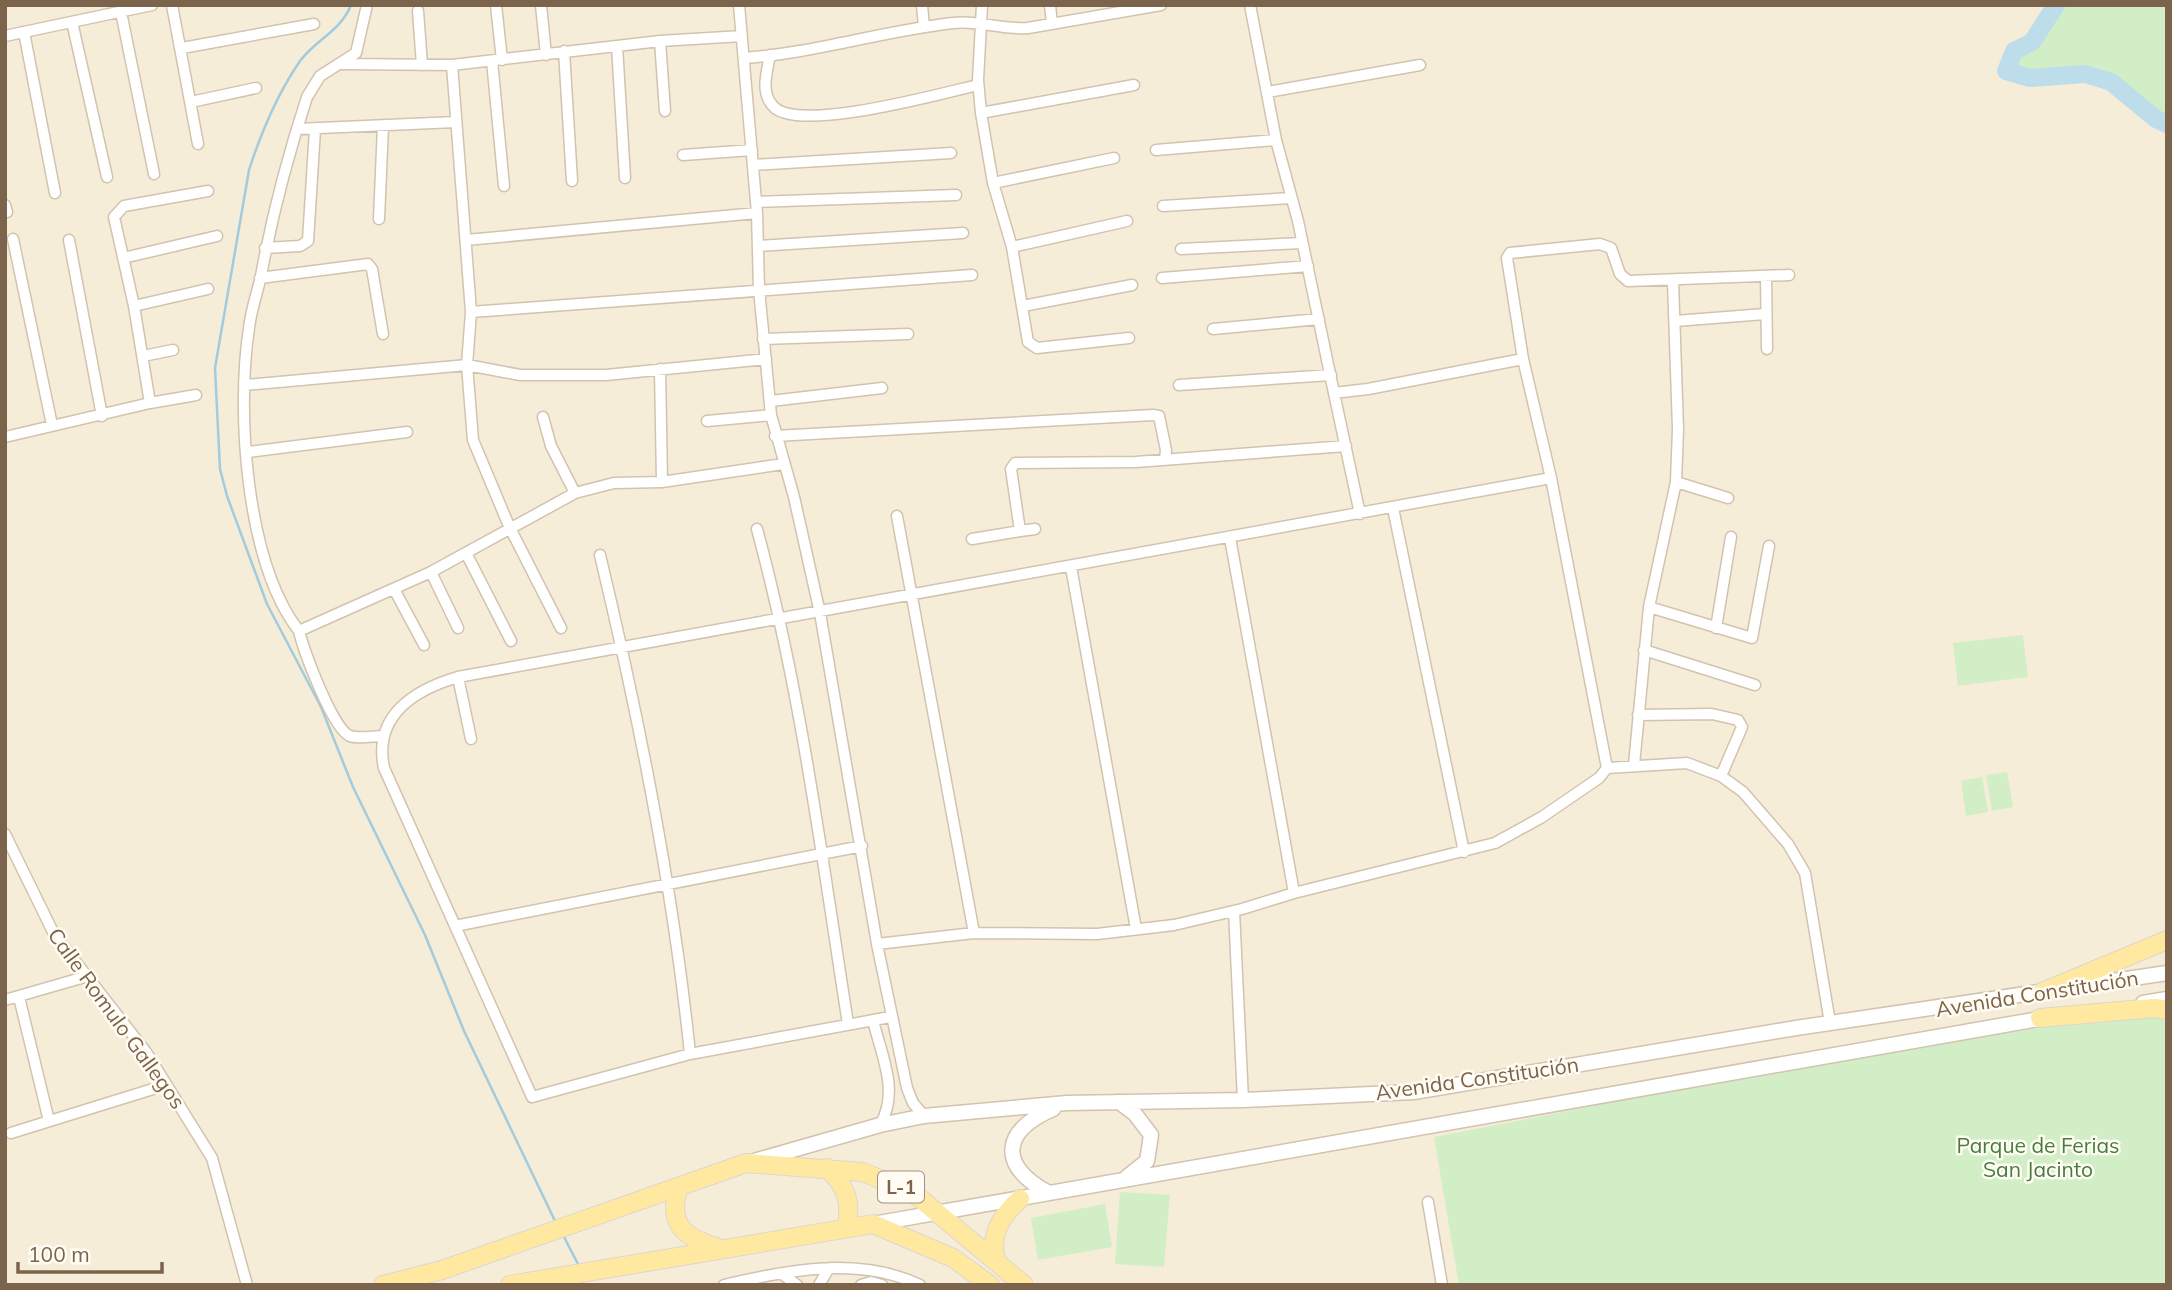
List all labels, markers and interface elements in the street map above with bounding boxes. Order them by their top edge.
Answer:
street label: Calle Romulo Gallegos [43,922,191,1114]
street label: Avenida Constitución [1934,964,2140,1022]
street label: Avenida Constitución [1374,1051,1580,1105]
park label: Parque de Ferias San Jacinto [1957,1132,2119,1182]
road number: L-1 [878,1172,924,1203]
scale bar [18,1230,161,1274]
text: 100 m [28,1241,90,1267]

